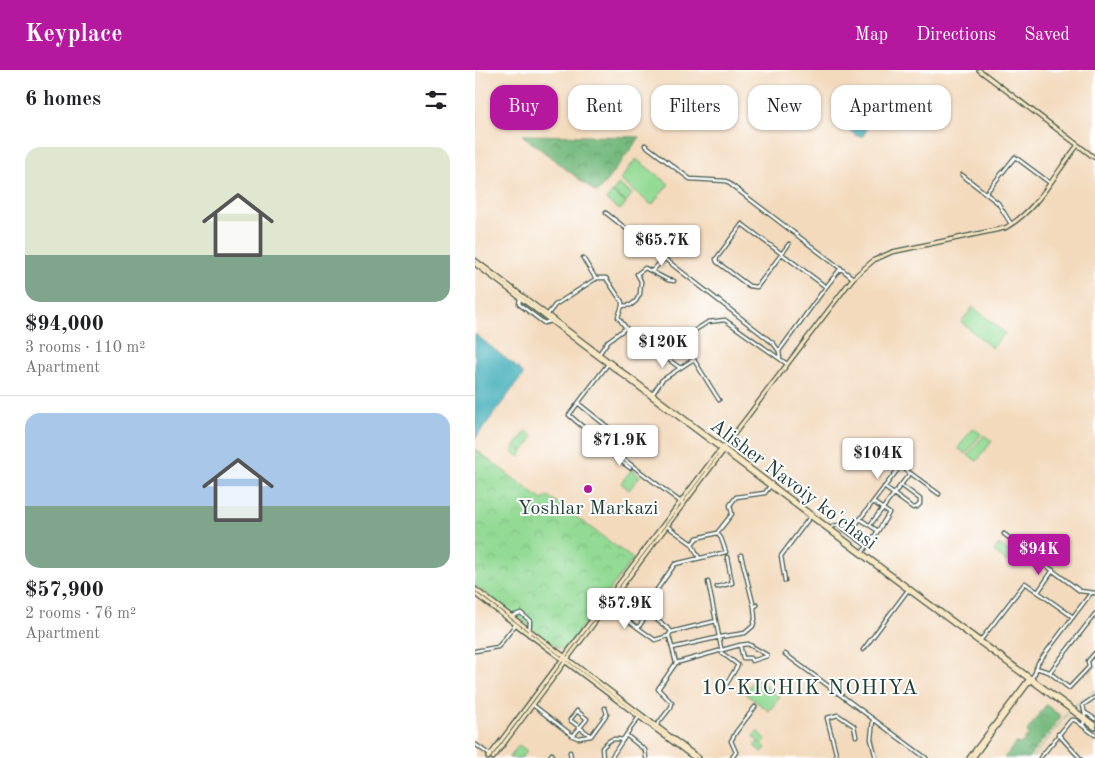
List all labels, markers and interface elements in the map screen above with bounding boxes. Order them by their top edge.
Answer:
text: Keyplace [25,23,123,47]
text: Map [855,26,888,44]
text: Directions [916,26,996,44]
text: Saved [1024,26,1070,44]
chip: Buy [490,85,558,130]
chip: Rent [568,85,641,130]
chip: Filters [651,85,738,130]
chip: New [748,85,821,130]
chip: Apartment [831,85,951,130]
icon: filters [422,86,450,114]
text: 6 homes [25,89,101,110]
icon: home [193,180,283,270]
pin: $65.7K [621,224,703,267]
text: $65.7K [635,233,689,249]
text: $94,000 [25,314,104,335]
pin: $120K [628,326,698,369]
text: $120K [638,335,688,351]
text: 3 rooms · 110 m² [25,340,145,356]
text: Apartment [25,360,100,376]
street label: Alisher Navoiy ko'chasi [706,416,880,554]
pin: $71.9K [579,424,661,467]
text: $71.9K [593,433,647,449]
pin: $104K [843,438,913,480]
icon: home [193,445,283,535]
text: $104K [853,446,903,462]
marker: Yoshlar Markazi [582,483,594,495]
place label: Yoshlar Markazi [518,499,659,519]
pin: $94K [1009,534,1069,576]
text: $94K [1019,542,1059,558]
text: $57,900 [25,580,104,601]
pin: $57.9K [584,588,666,630]
text: $57.9K [598,596,652,612]
text: 2 rooms · 76 m² [25,606,136,622]
text: Apartment [25,626,100,642]
district label: 10-KICHIK NOHIYA [701,678,919,699]

